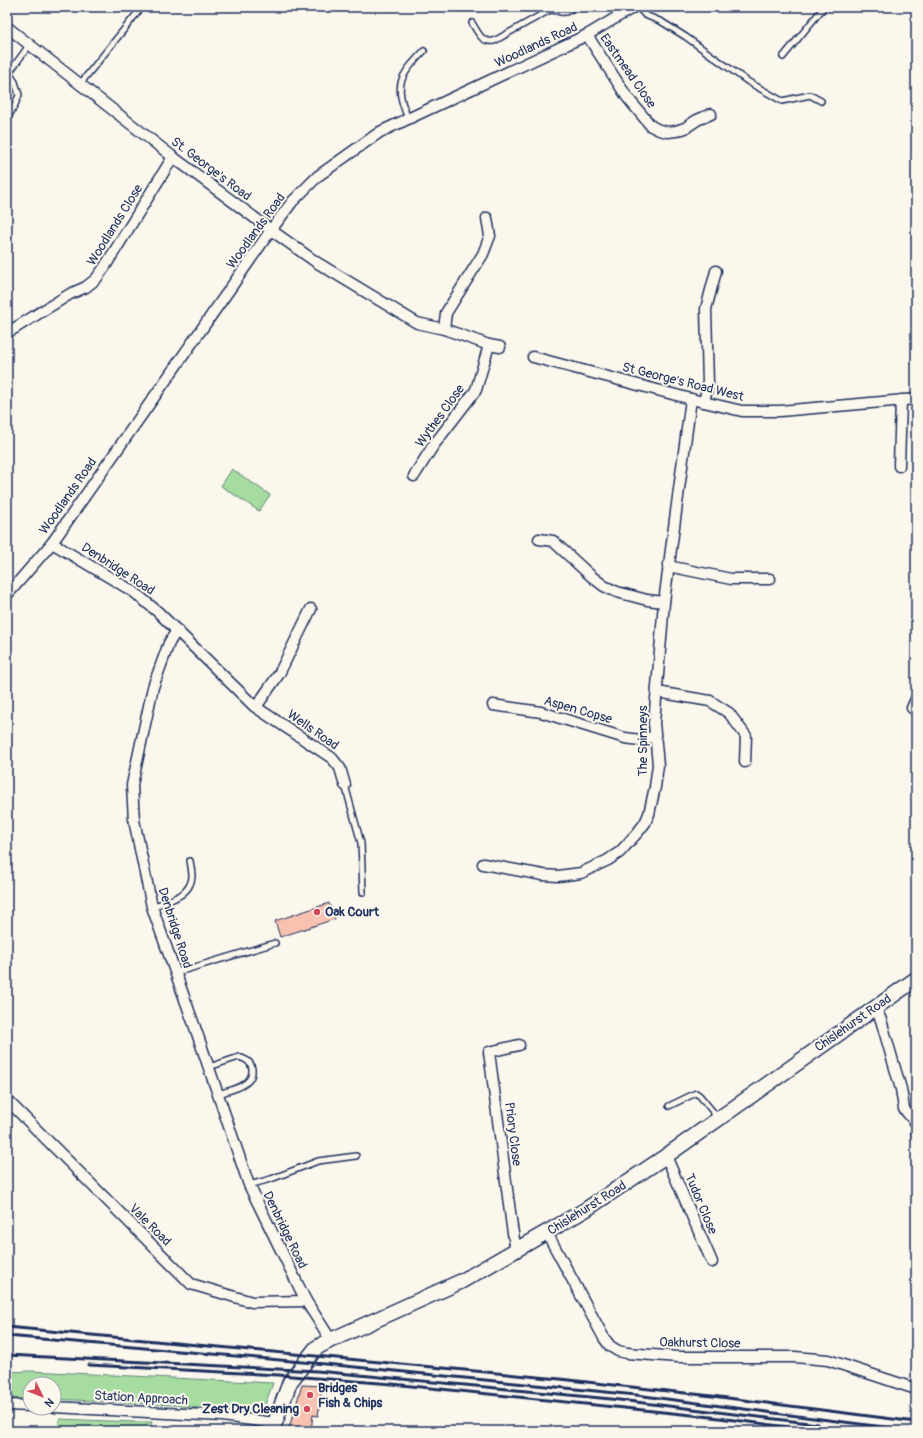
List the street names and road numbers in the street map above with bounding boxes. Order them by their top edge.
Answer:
street label: Woodlands Road [492,19,580,71]
street label: Eastmead Close [596,31,660,112]
street label: St. George's Road [168,134,254,204]
street label: Woodlands Close [84,181,147,269]
street label: Woodlands Road [223,190,289,272]
street label: St George's Road West [621,359,746,405]
street label: Wythes Close [412,381,468,450]
street label: Woodlands Road [36,455,100,537]
street label: Denbridge Road [78,539,158,599]
street label: Aspen Copse [542,693,615,728]
street label: The Spinneys [635,705,651,776]
street label: Wells Road [284,706,342,754]
street label: Denbridge Road [154,886,196,970]
street label: Chislehurst Road [812,991,894,1055]
street label: Priory Close [501,1101,525,1167]
street label: Tudor Close [681,1171,721,1237]
street label: Chislehurst Road [545,1177,629,1239]
street label: Denbridge Road [259,1189,311,1271]
street label: Vale Road [126,1201,174,1249]
street label: Oakhurst Close [659,1334,741,1352]
street label: Station Approach [94,1388,188,1408]

